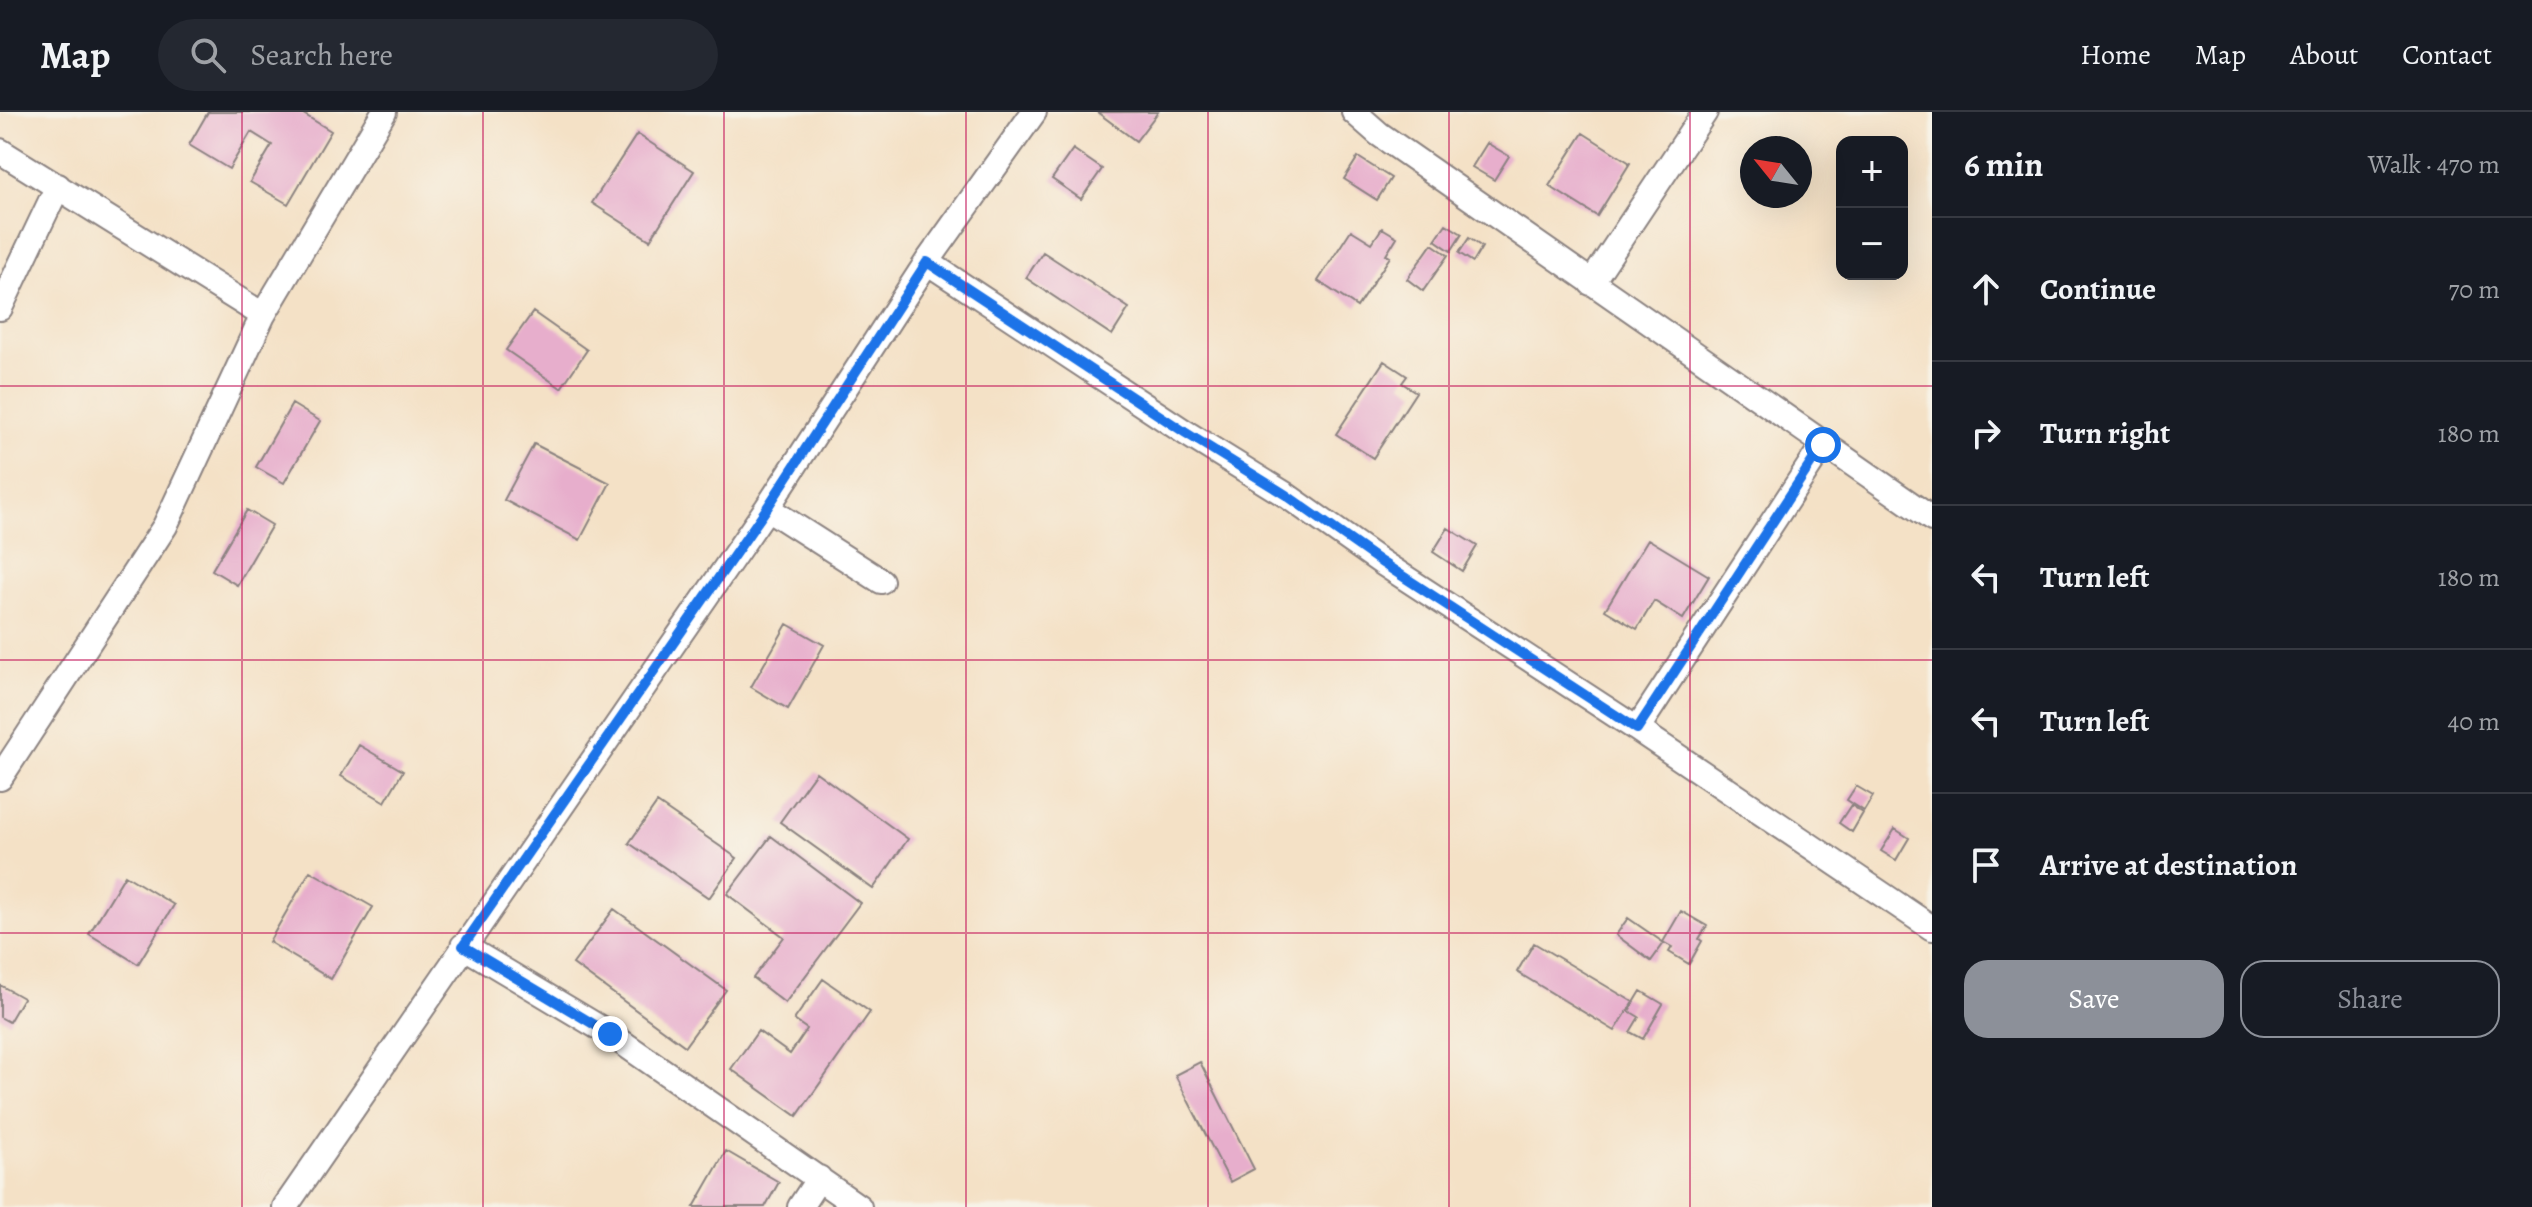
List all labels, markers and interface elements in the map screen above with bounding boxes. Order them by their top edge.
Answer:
search box [158,19,718,91]
text: Map [40,29,110,81]
icon: search [186,33,230,77]
text: Search here [250,35,393,75]
text: Home [2080,36,2151,74]
text: Map [2195,36,2246,74]
text: About [2290,36,2358,74]
text: Contact [2402,36,2492,74]
north arrow [1740,136,1812,208]
map controls [1836,136,1908,280]
button: + [1836,136,1908,208]
text: 6 min [1964,141,2043,188]
text: Walk · 470 m [2368,147,2500,182]
button: − [1836,208,1908,280]
icon: ahead [1964,267,2008,311]
text: Continue [2040,269,2156,309]
text: 70 m [2448,272,2500,307]
icon: right [1964,411,2008,455]
text: Turn right [2040,413,2170,453]
text: 180 m [2438,416,2500,451]
route start [1805,427,1841,463]
icon: left [1964,555,2008,599]
text: Turn left [2040,557,2149,597]
text: 180 m [2438,560,2500,595]
icon: left [1964,699,2008,743]
text: Turn left [2040,701,2149,741]
text: 40 m [2448,704,2500,739]
icon: arrive [1964,843,2008,887]
text: Arrive at destination [2040,845,2297,885]
button: Save [1964,960,2224,1038]
button: Share [2240,960,2500,1038]
route end [592,1016,628,1052]

